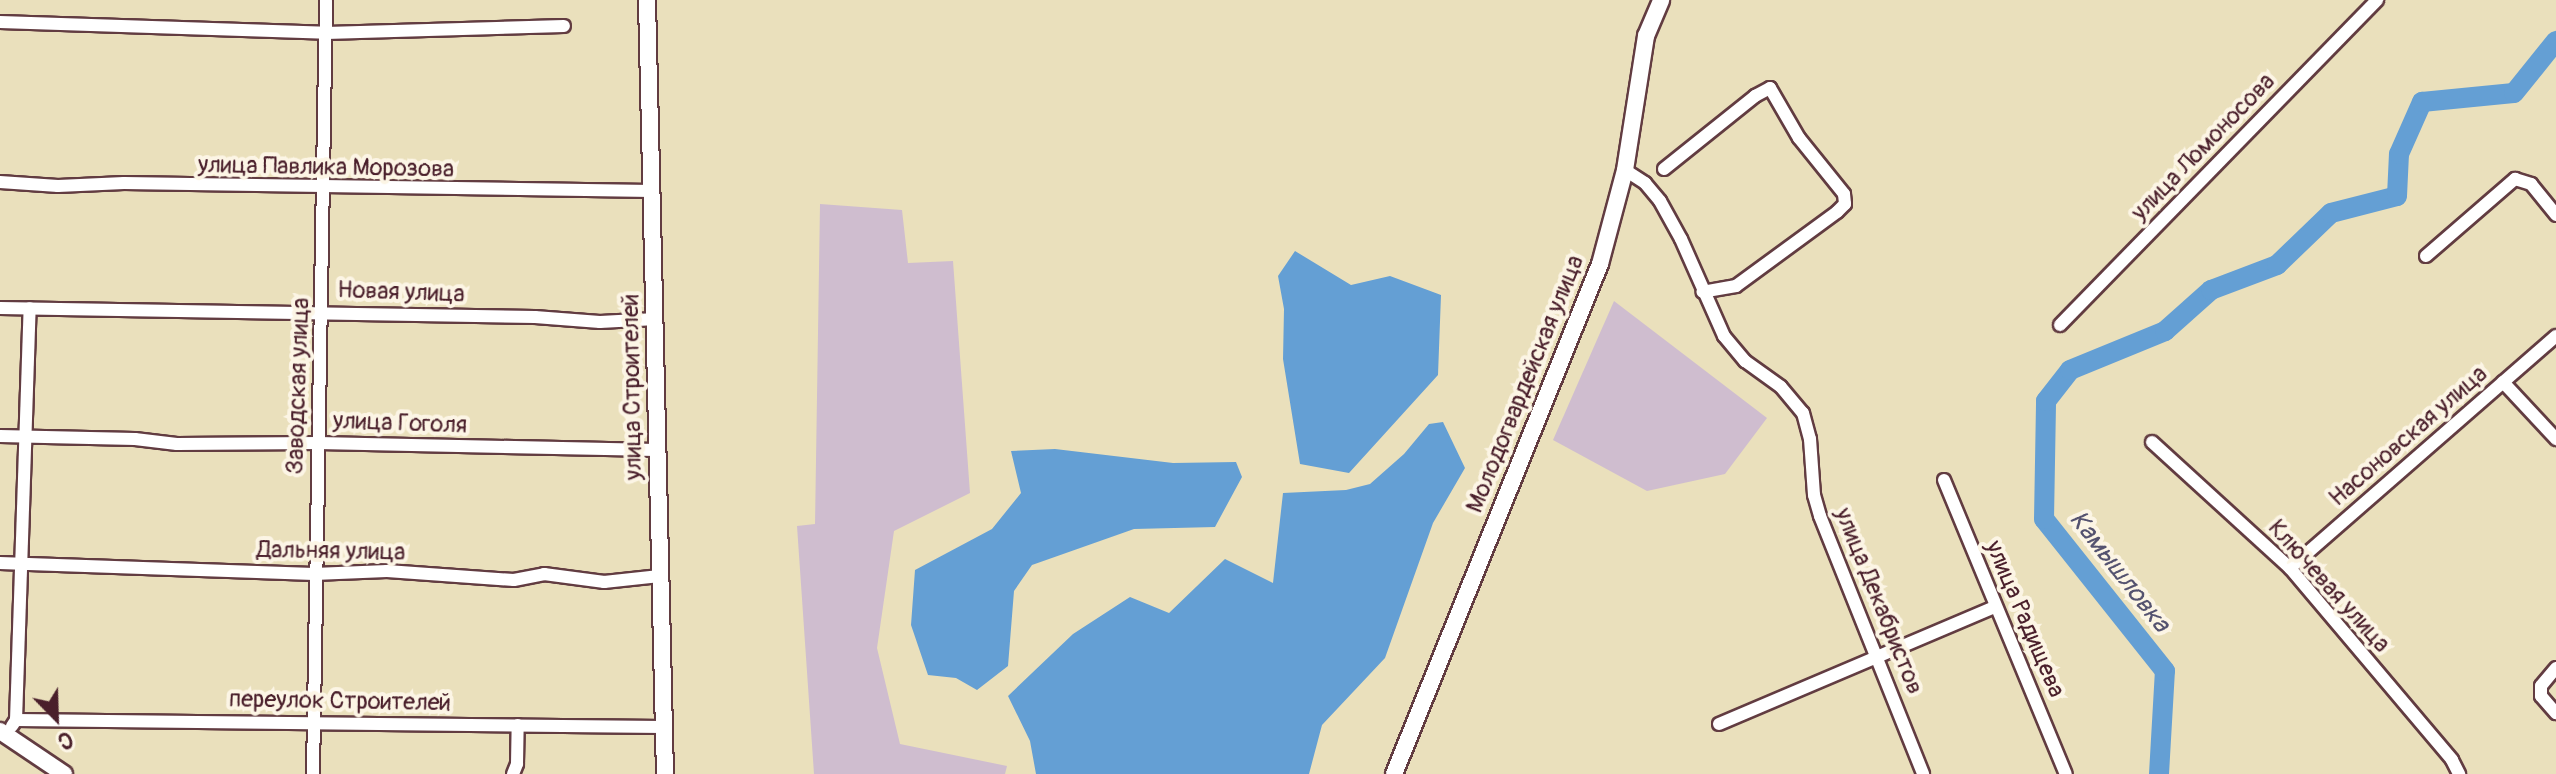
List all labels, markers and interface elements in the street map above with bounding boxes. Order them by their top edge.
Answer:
street label: улица Ломоносова [2125,67,2281,227]
street label: улица Павлика Морозова [198,150,454,184]
street label: Молодогвардейская улица [1460,251,1590,517]
street label: Новая улица [337,275,465,309]
street label: улица Строителей [616,293,648,481]
street label: Заводская улица [281,297,315,475]
street label: Насоновская улица [2323,359,2493,513]
street label: улица Гоголя [332,406,468,440]
street label: улица Декабристов [1829,504,1929,698]
water label: Камышловка [2062,505,2176,639]
street label: Ключевая улица [2262,514,2396,658]
street label: Дальняя улица [256,535,406,567]
street label: улица Радищева [1979,536,2071,702]
north arrow [16,678,96,758]
street label: переулок Строителей [229,685,451,717]
text: С [54,725,77,756]

